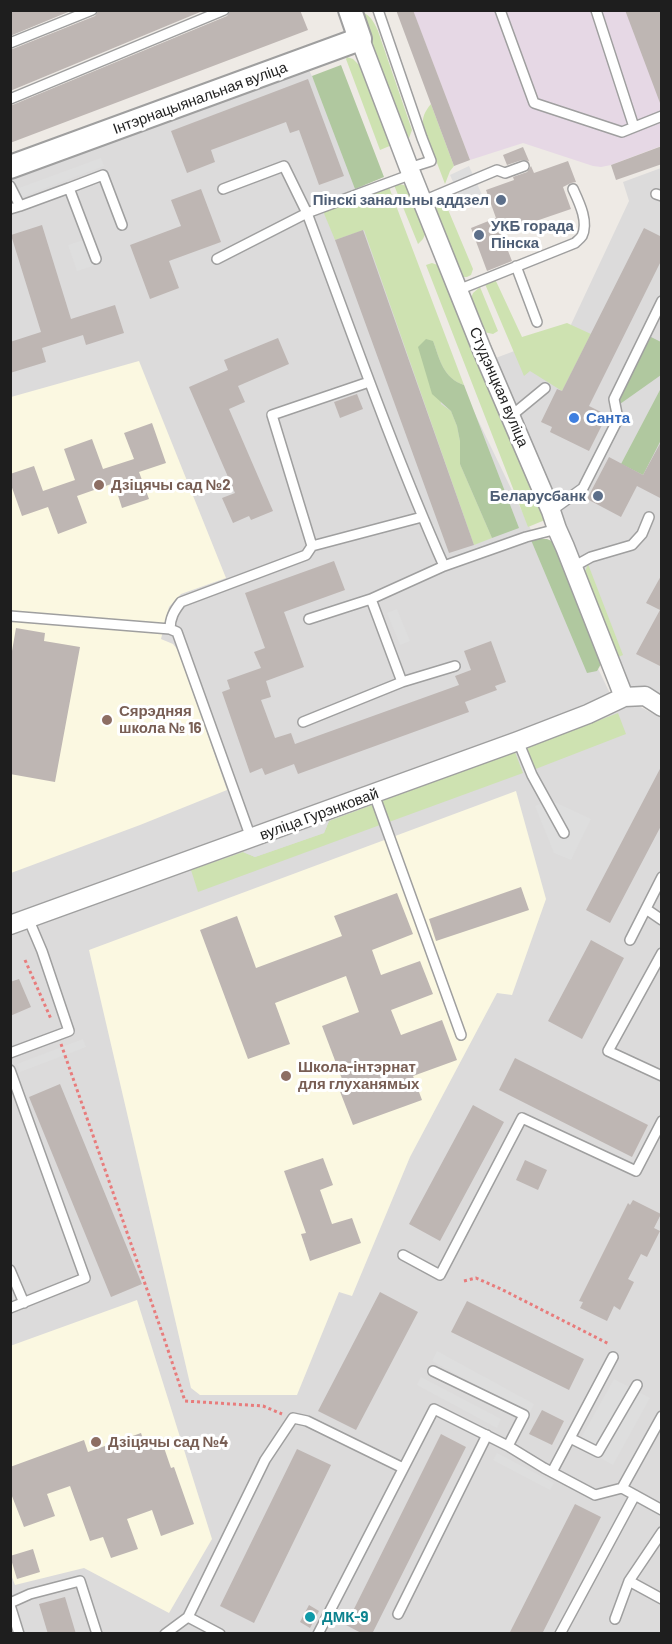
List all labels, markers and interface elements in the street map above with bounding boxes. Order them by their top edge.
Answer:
street label: Інтэрнацыянальная вуліца [110,58,290,138]
place label: Пінскі занальны аддзел [313,191,489,209]
marker: Пінскі занальны аддзел [494,193,508,207]
place label: УКБ горада Пінска [491,217,574,252]
marker: УКБ горада Пінска [472,228,486,242]
street label: Студэнцкая вуліца [466,324,532,450]
place label: Санта [586,409,630,427]
marker: Санта [567,411,581,425]
place label: Дзіцячы сад №2 [111,476,231,494]
marker: Дзіцячы сад №2 [92,478,106,492]
place label: Беларусбанк [490,487,586,505]
marker: Беларусбанк [591,489,605,503]
place label: Сярэдняя школа № 16 [119,702,202,737]
marker: Сярэдняя школа № 16 [100,713,114,727]
street label: вуліца Гурэнковай [257,784,381,844]
place label: Школа-інтэрнат для глуханямых [298,1058,419,1093]
marker: Школа-інтэрнат для глуханямых [279,1069,293,1083]
place label: Дзіцячы сад №4 [108,1433,228,1451]
marker: Дзіцячы сад №4 [89,1435,103,1449]
place label: ДМК-9 [322,1608,368,1626]
marker: ДМК-9 [303,1610,317,1624]

